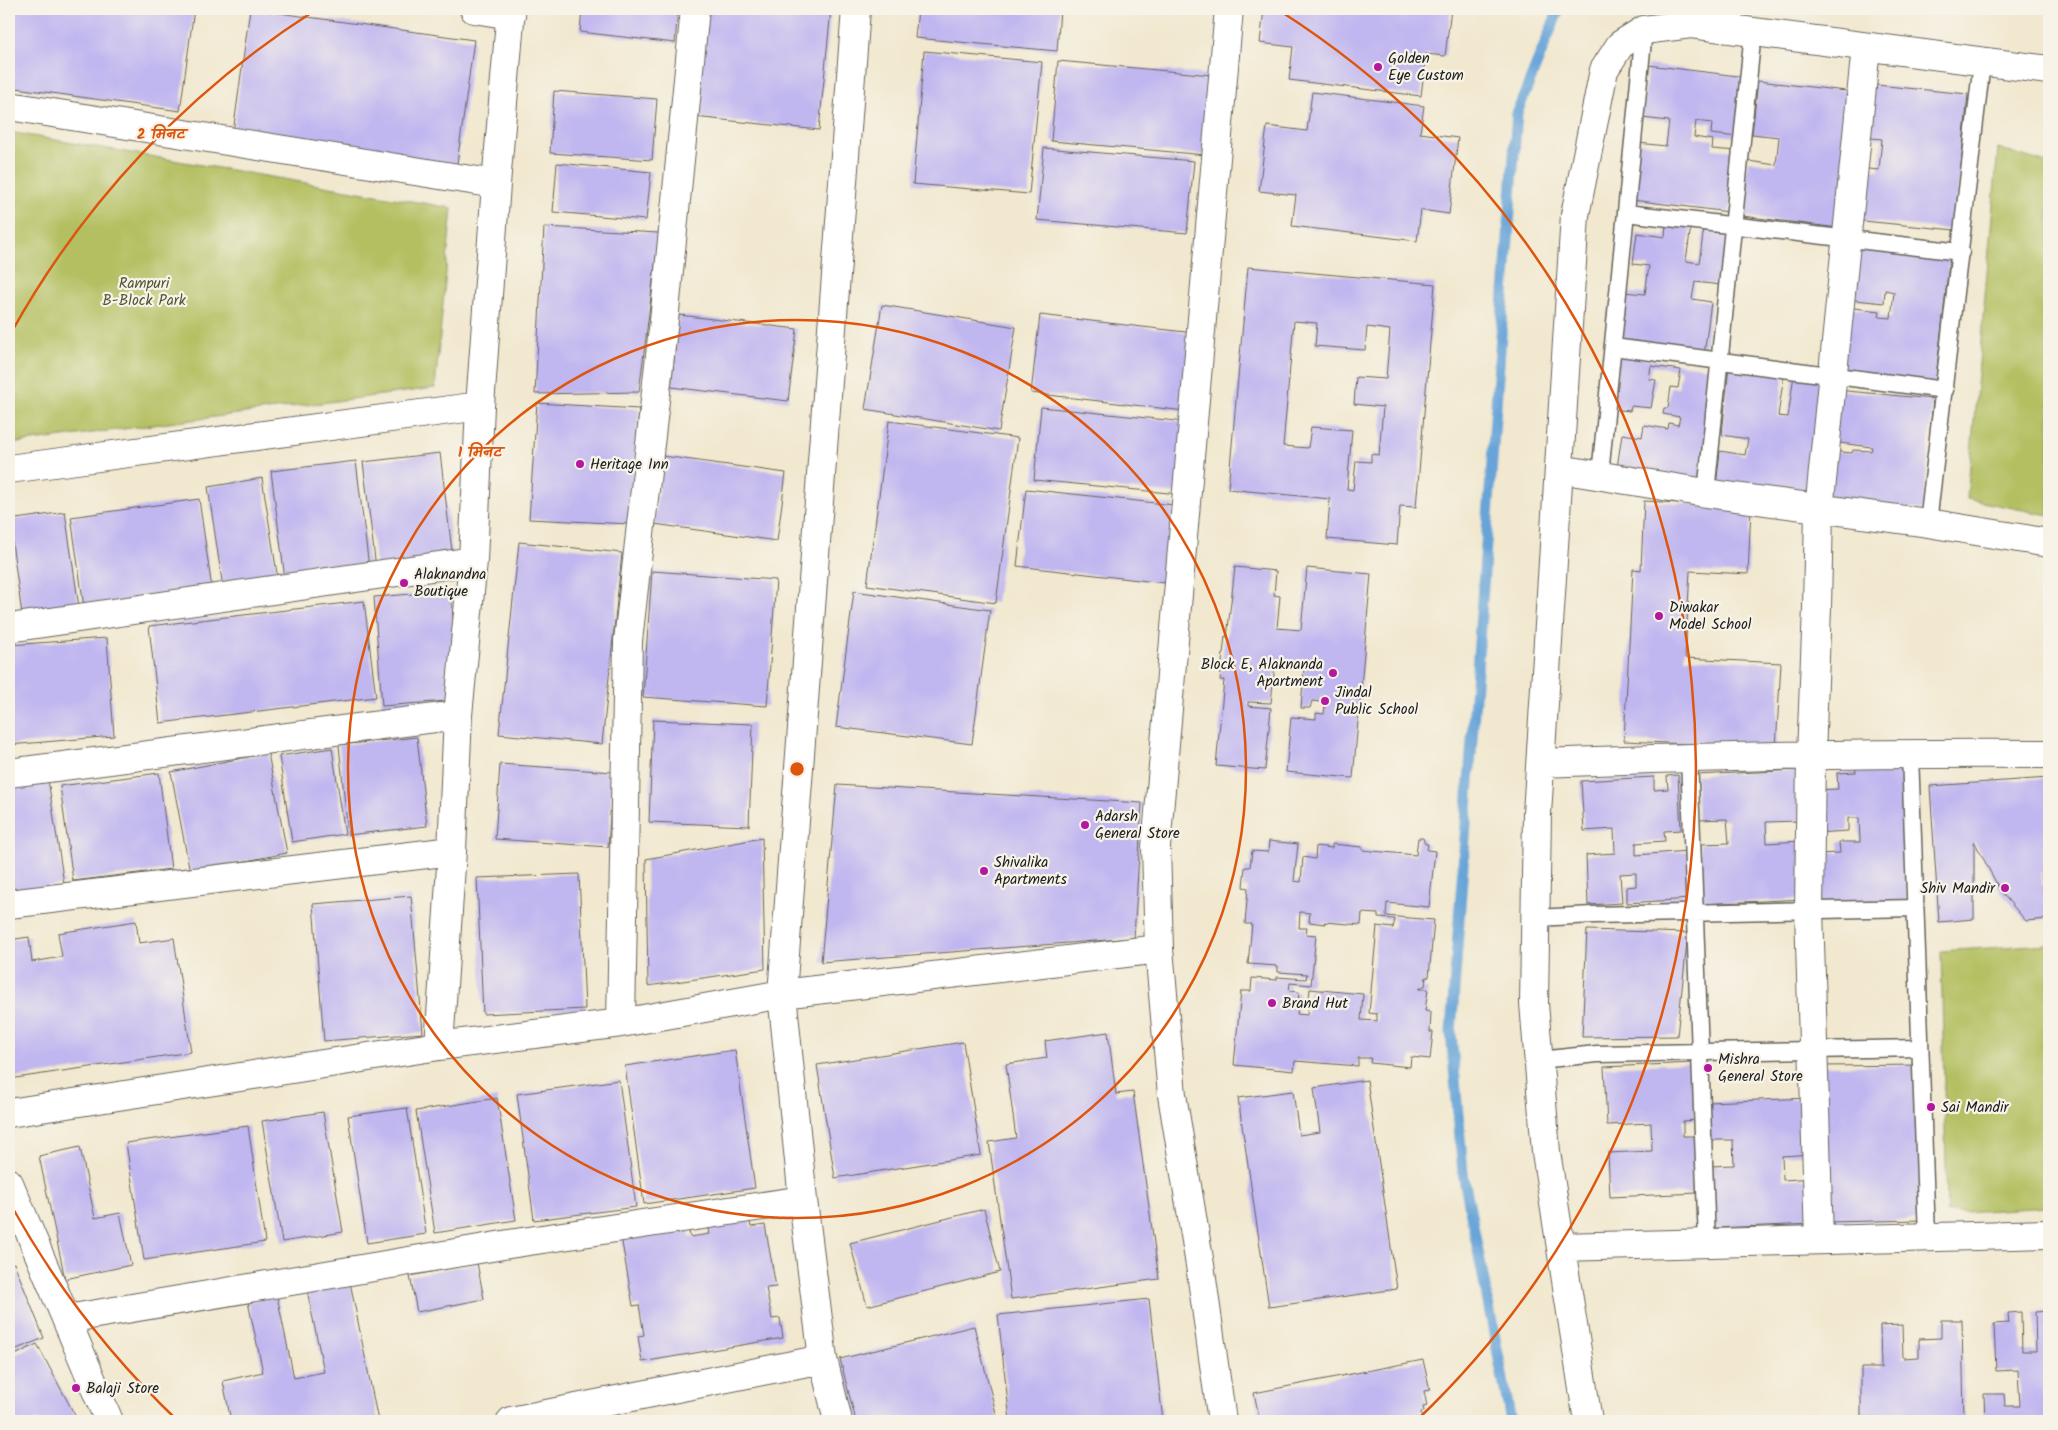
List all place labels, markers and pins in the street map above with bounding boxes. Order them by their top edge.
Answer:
place label: Golden Eye Custom [1388,47,1464,88]
marker: Golden Eye Custom [1372,61,1384,73]
place label: Heritage Inn [590,453,669,477]
marker: Heritage Inn [574,458,586,470]
place label: Alaknandna Boutique [414,563,486,604]
marker: Alaknandna Boutique [398,577,410,589]
place label: Diwakar Model School [1669,596,1752,637]
marker: Diwakar Model School [1653,610,1665,622]
place label: Block E, Alaknanda Apartment [1201,653,1323,694]
marker: Block E, Alaknanda Apartment [1327,667,1339,679]
place label: Jindal Public School [1335,681,1418,722]
marker: Jindal Public School [1319,695,1331,707]
centre of rings [788,760,806,778]
place label: Adarsh General Store [1095,805,1180,846]
marker: Adarsh General Store [1079,819,1091,831]
place label: Shivalika Apartments [994,851,1068,892]
marker: Shivalika Apartments [978,865,990,877]
place label: Shiv Mandir [1920,877,1996,901]
marker: Shiv Mandir [1999,882,2011,894]
place label: Brand Hut [1282,992,1348,1016]
marker: Brand Hut [1266,997,1278,1009]
place label: Mishra General Store [1718,1048,1803,1089]
marker: Mishra General Store [1702,1062,1714,1074]
place label: Sai Mandir [1941,1096,2010,1120]
marker: Sai Mandir [1925,1101,1937,1113]
place label: Balaji Store [86,1377,159,1401]
marker: Balaji Store [70,1382,82,1394]

